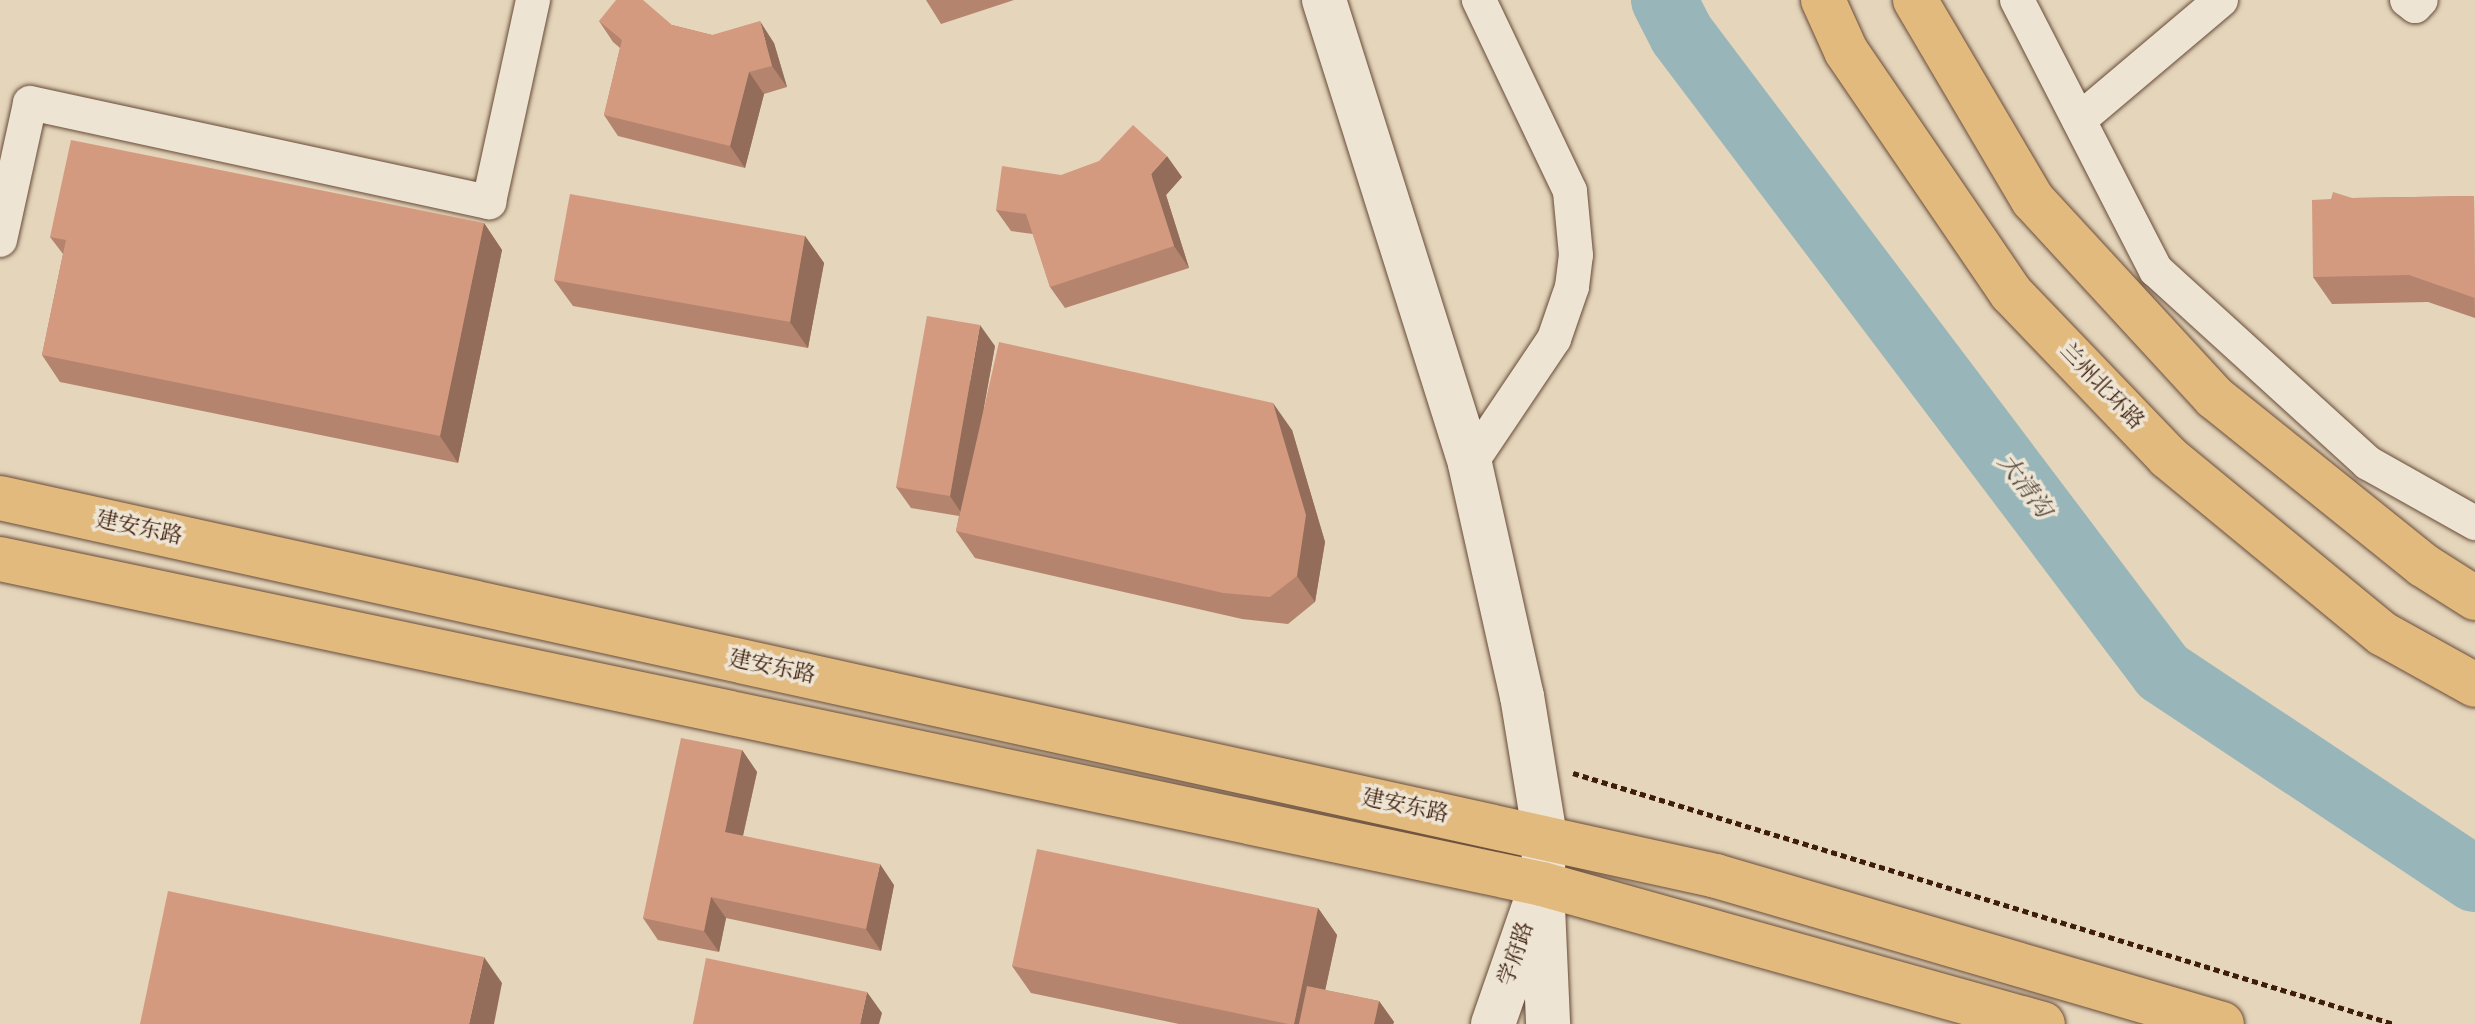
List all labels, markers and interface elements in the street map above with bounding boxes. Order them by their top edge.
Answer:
street label: 兰州北环路 [2053,338,2149,436]
water label: 大清沟 [1990,450,2056,524]
street label: 建安东路 [93,507,185,551]
street label: 建安东路 [726,646,818,690]
street label: 建安东路 [1359,785,1451,829]
street label: 学府路 [1494,919,1540,989]

